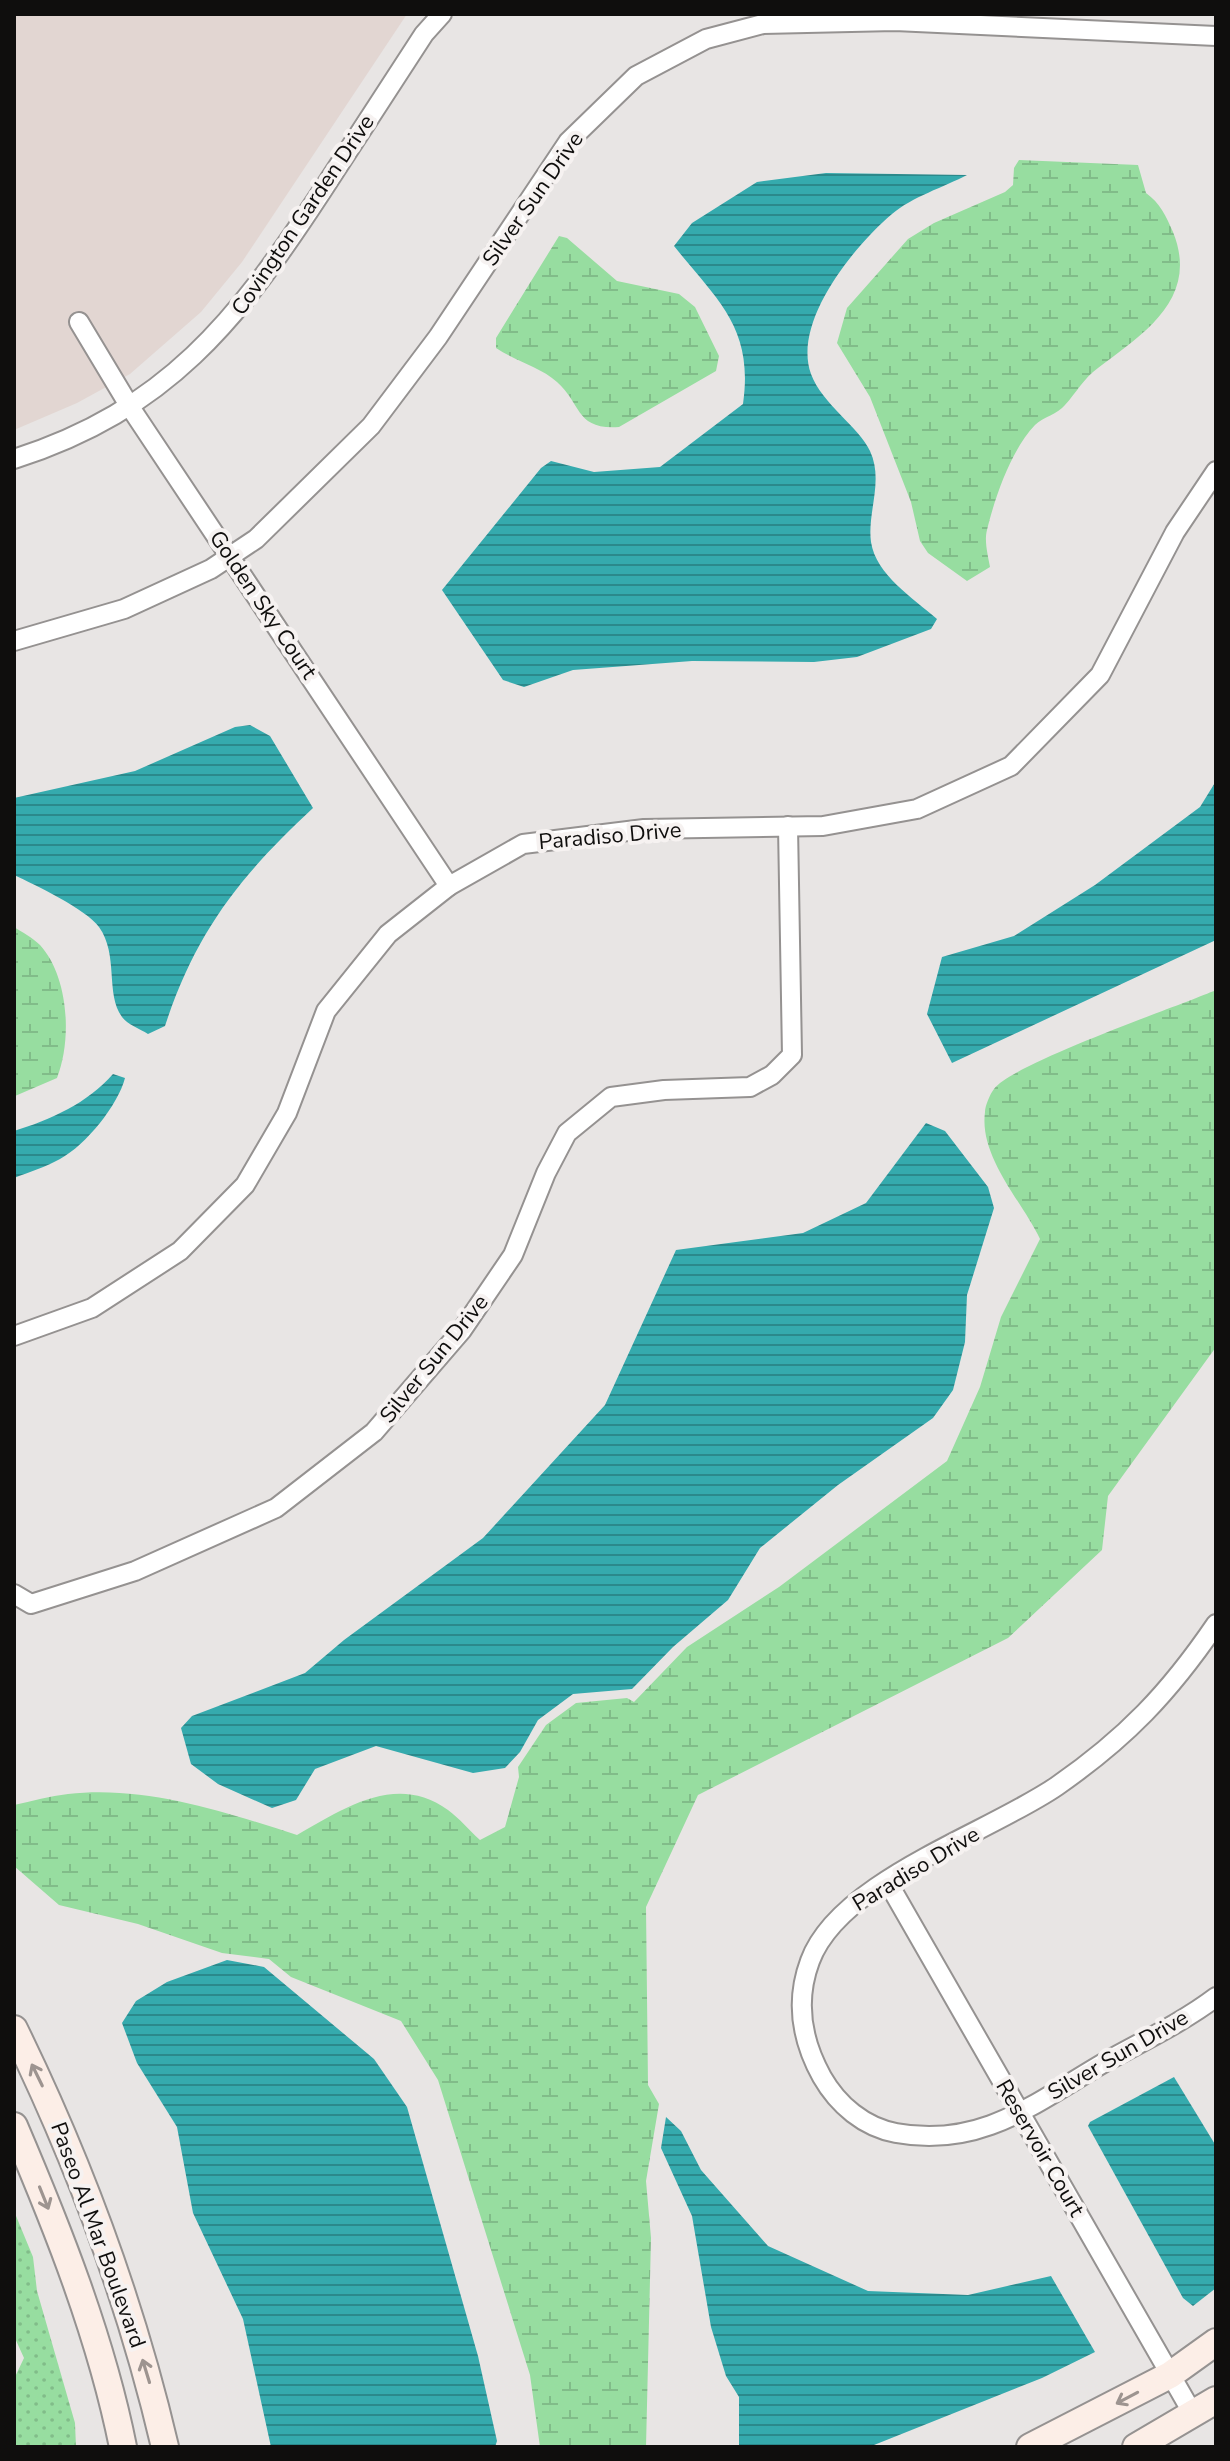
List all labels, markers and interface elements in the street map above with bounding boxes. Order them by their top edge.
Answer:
street label: Covington Garden Drive [225,109,381,321]
street label: Silver Sun Drive [476,126,590,272]
street label: Golden Sky Court [202,525,324,685]
street label: Paradiso Drive [537,815,683,857]
street label: Silver Sun Drive [373,1288,495,1430]
street label: Paradiso Drive [847,1819,985,1919]
street label: Silver Sun Drive [1042,2003,1194,2107]
one-way arrow [29,2064,44,2088]
street label: Reservoir Court [989,2074,1092,2222]
street label: Paseo Al Mar Boulevard [43,2118,153,2352]
one-way arrow [38,2185,53,2210]
one-way arrow [138,2359,153,2385]
one-way arrow [1115,2391,1139,2407]

